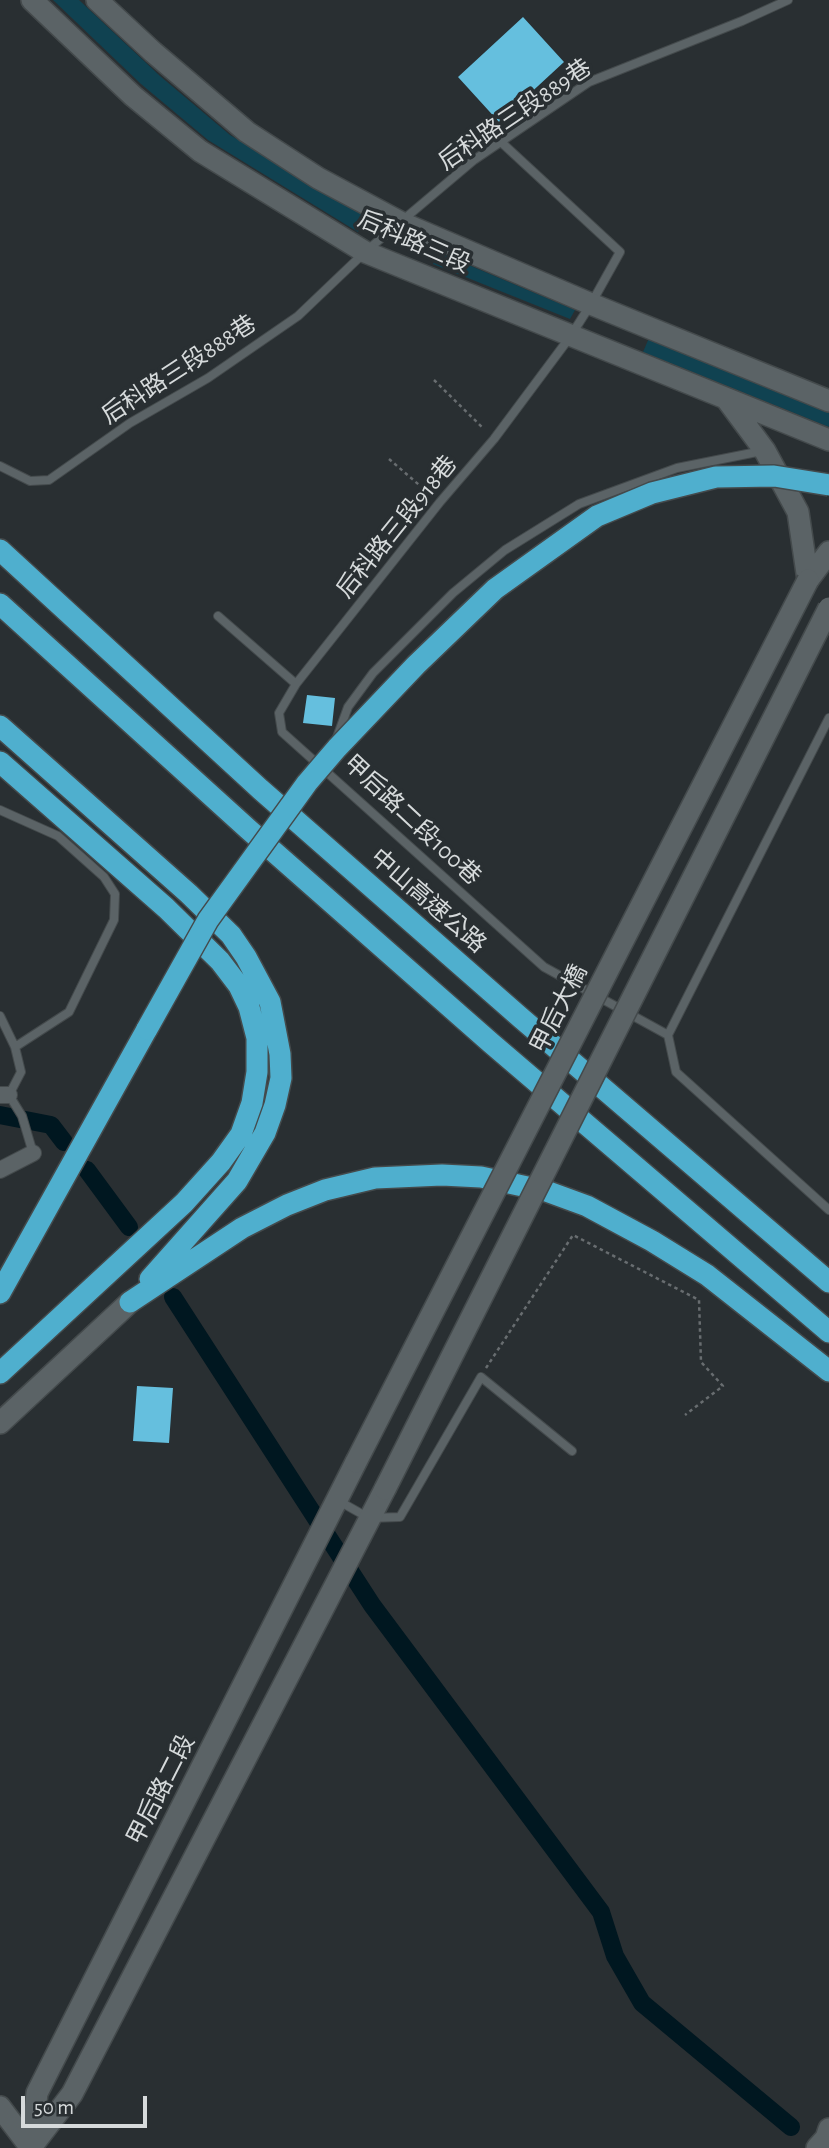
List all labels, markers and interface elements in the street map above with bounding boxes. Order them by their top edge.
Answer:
street label: 后科路三段889巷 [433,53,597,177]
street label: 后科路三段 [353,204,475,280]
street label: 后科路三段888巷 [96,309,262,431]
street label: 后科路三段918巷 [331,450,463,604]
street label: 甲后路二段100巷 [337,749,487,891]
street label: 中山高速公路 [364,843,492,959]
street label: 甲后大橋 [524,960,594,1058]
street label: 甲后路二段 [121,1730,201,1850]
scale bar [24,2082,150,2126]
text: 50 m [34,2097,74,2118]

